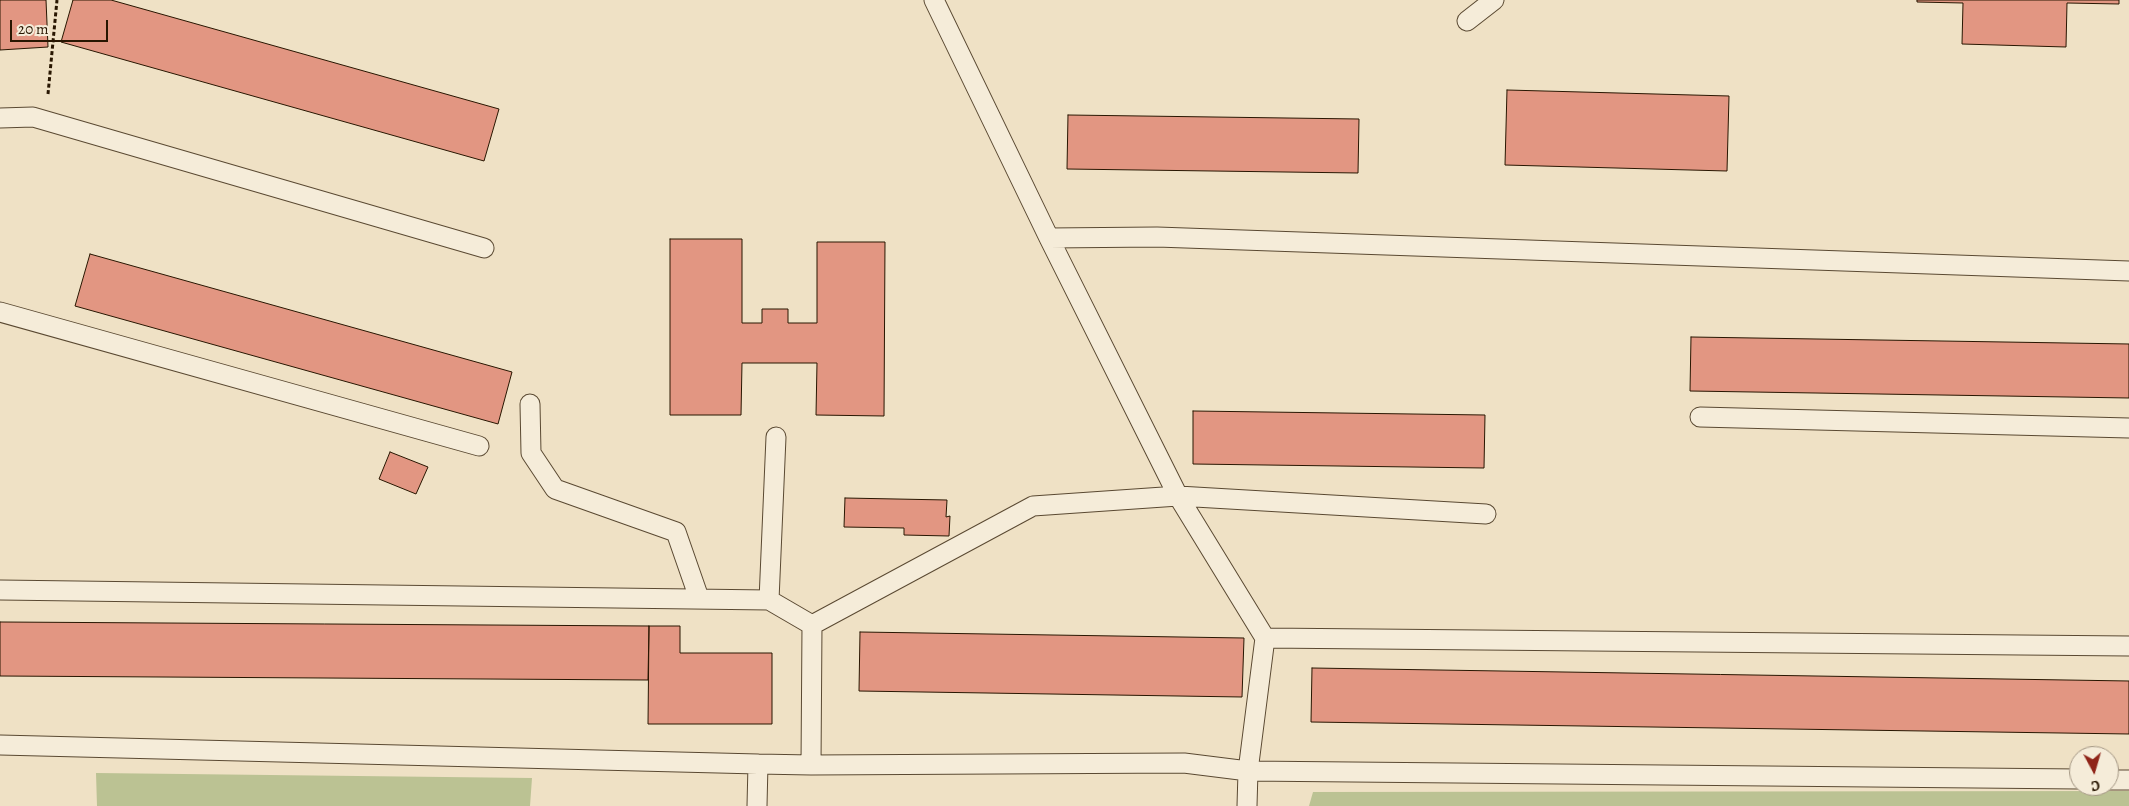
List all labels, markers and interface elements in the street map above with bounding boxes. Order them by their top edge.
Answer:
scale bar [12,10,110,42]
text: 20 m [18,19,49,39]
north arrow [2069,746,2119,796]
text: С [2090,776,2101,795]

